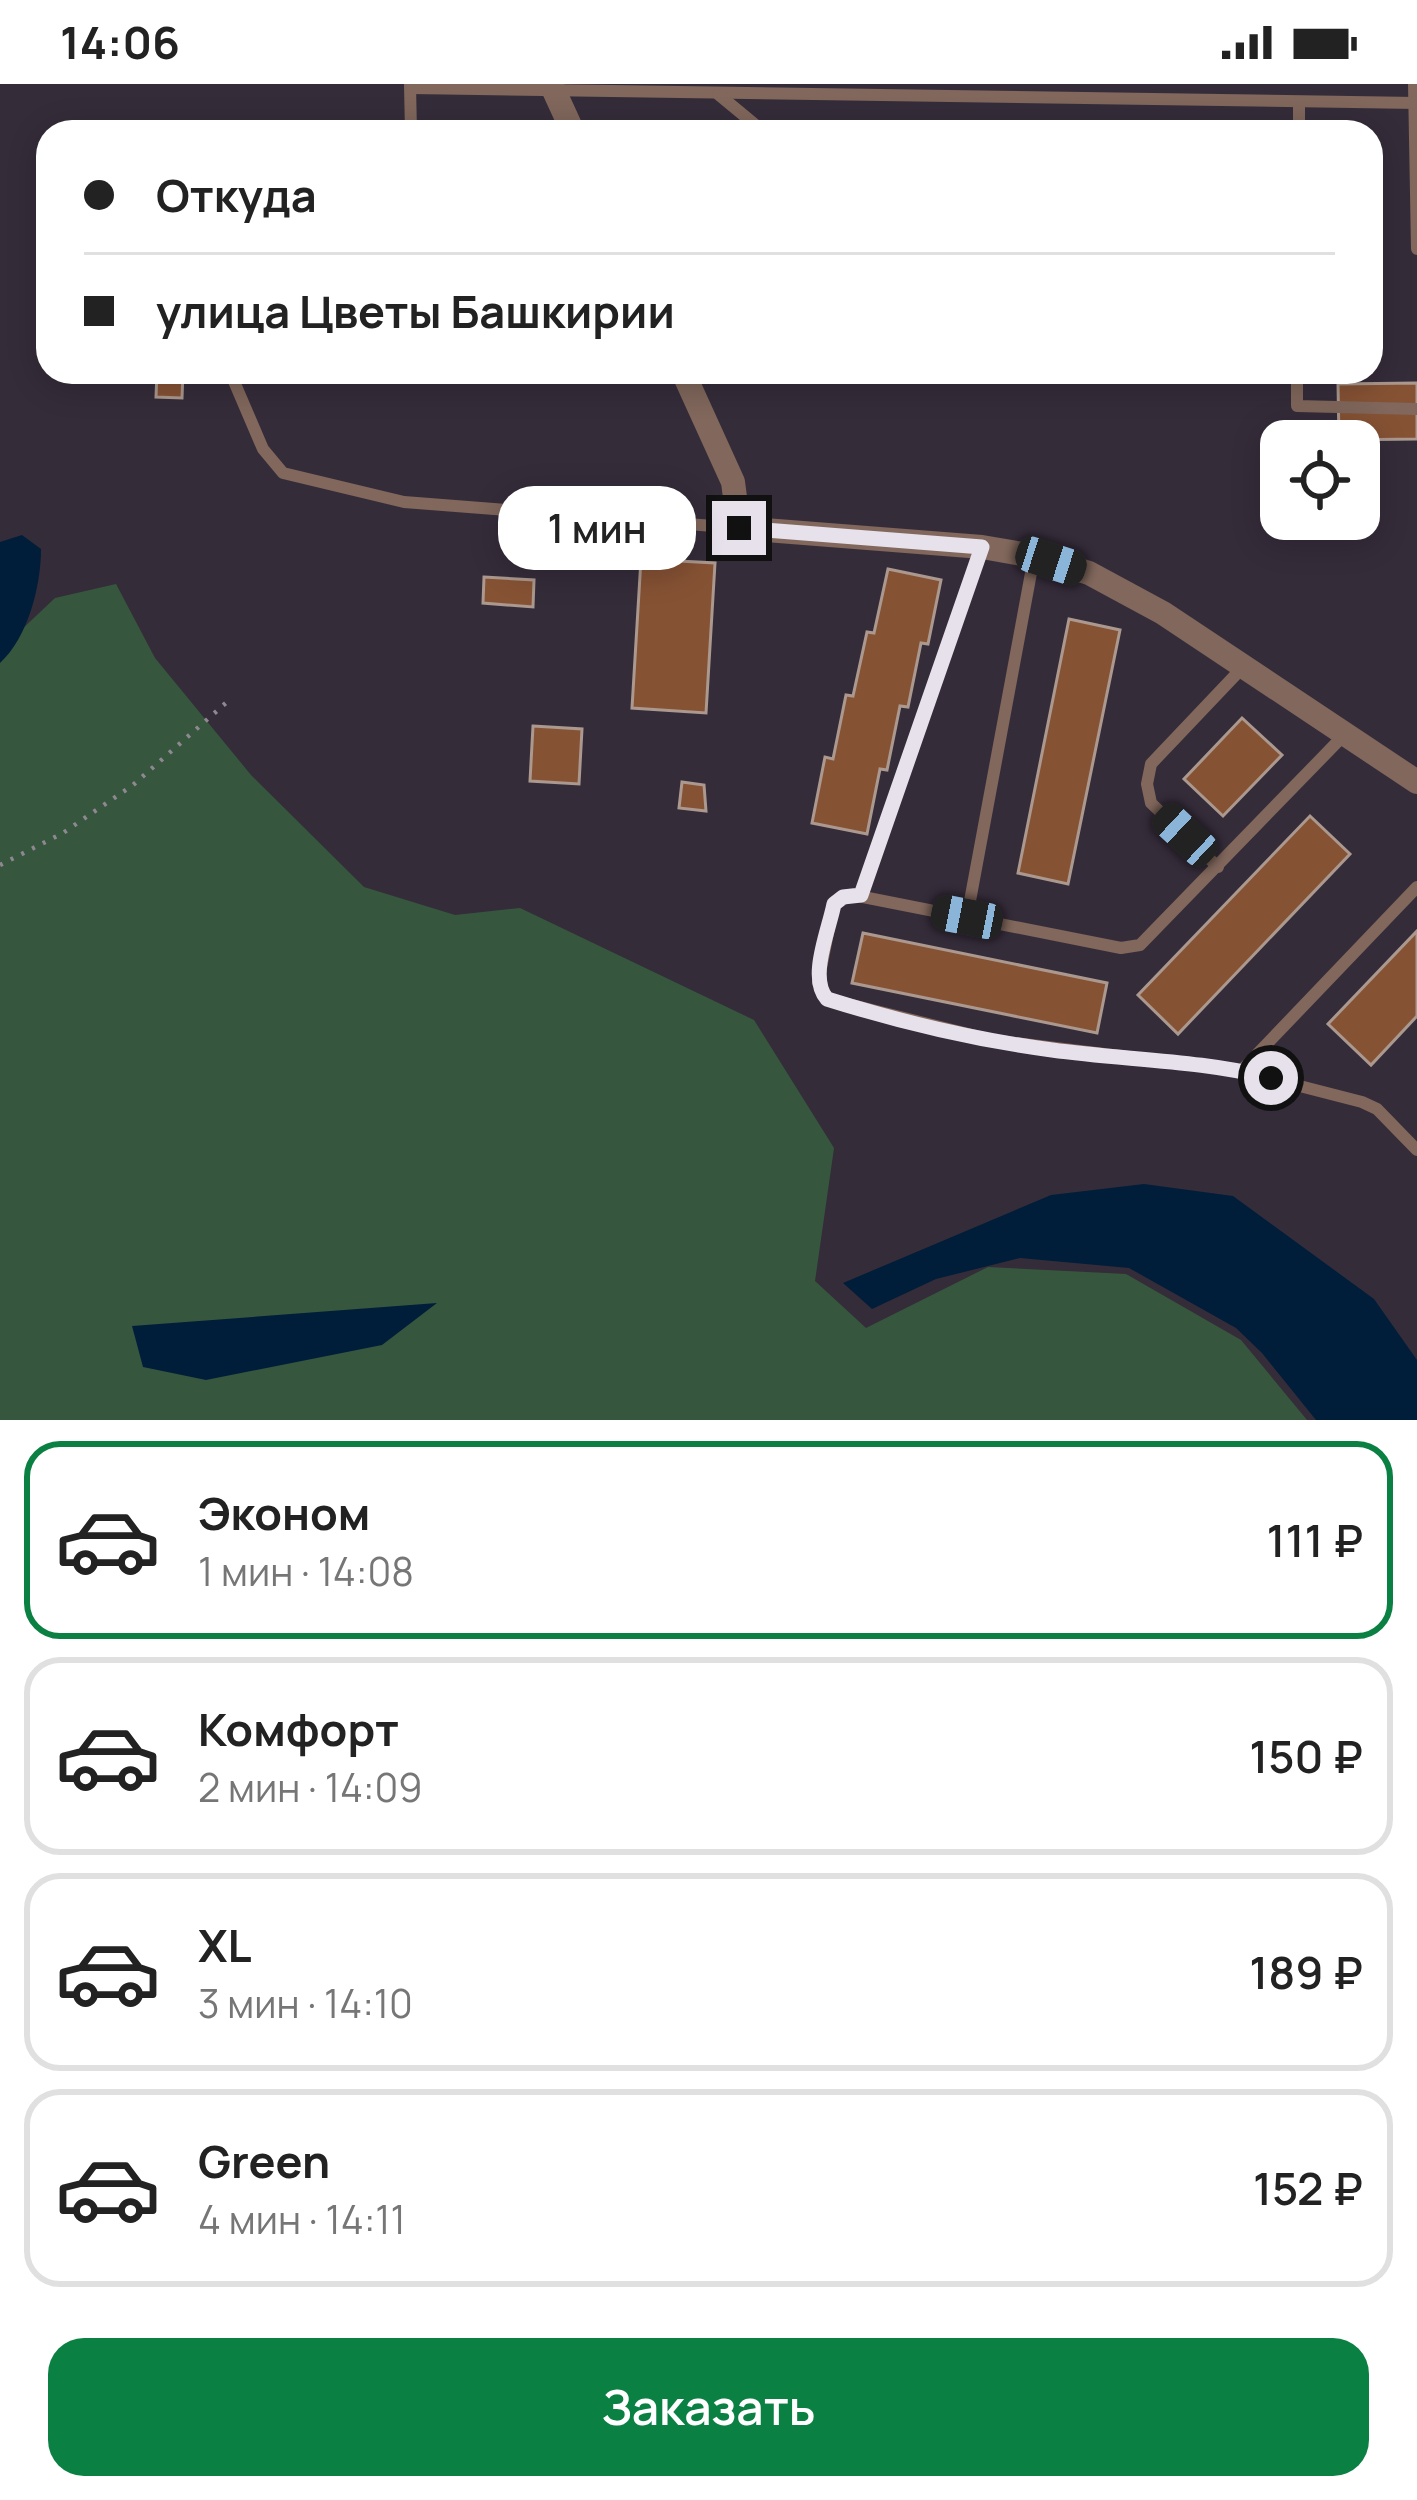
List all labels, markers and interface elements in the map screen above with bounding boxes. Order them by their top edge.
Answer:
text: 14:06 [60,11,180,73]
text: Откуда [156,164,317,226]
text: улица Цветы Башкирии [156,280,675,342]
map controls [1260,420,1380,540]
button: locate [1260,420,1380,540]
callout: 1 мин [499,486,697,570]
text: 1 мин [547,501,647,555]
route end [712,501,766,555]
car [1011,533,1091,589]
car [1146,797,1224,873]
car [928,892,1006,942]
route start [1244,1051,1298,1105]
text: Эконом [198,1482,370,1544]
icon: car [54,1486,162,1594]
text: 111 ₽ [1266,1509,1363,1571]
text: 1 мин · 14:08 [198,1544,414,1598]
text: Комфорт [198,1698,399,1760]
icon: car [54,1702,162,1810]
text: 150 ₽ [1249,1725,1363,1787]
text: 2 мин · 14:09 [198,1760,423,1814]
text: XL [198,1914,252,1976]
icon: car [54,1918,162,2026]
text: 189 ₽ [1249,1941,1363,2003]
text: 3 мин · 14:10 [198,1976,413,2030]
text: Green [198,2130,330,2192]
icon: car [54,2134,162,2242]
text: 152 ₽ [1253,2157,1363,2219]
text: 4 мин · 14:11 [198,2192,406,2246]
button: Заказать [48,2338,1369,2476]

